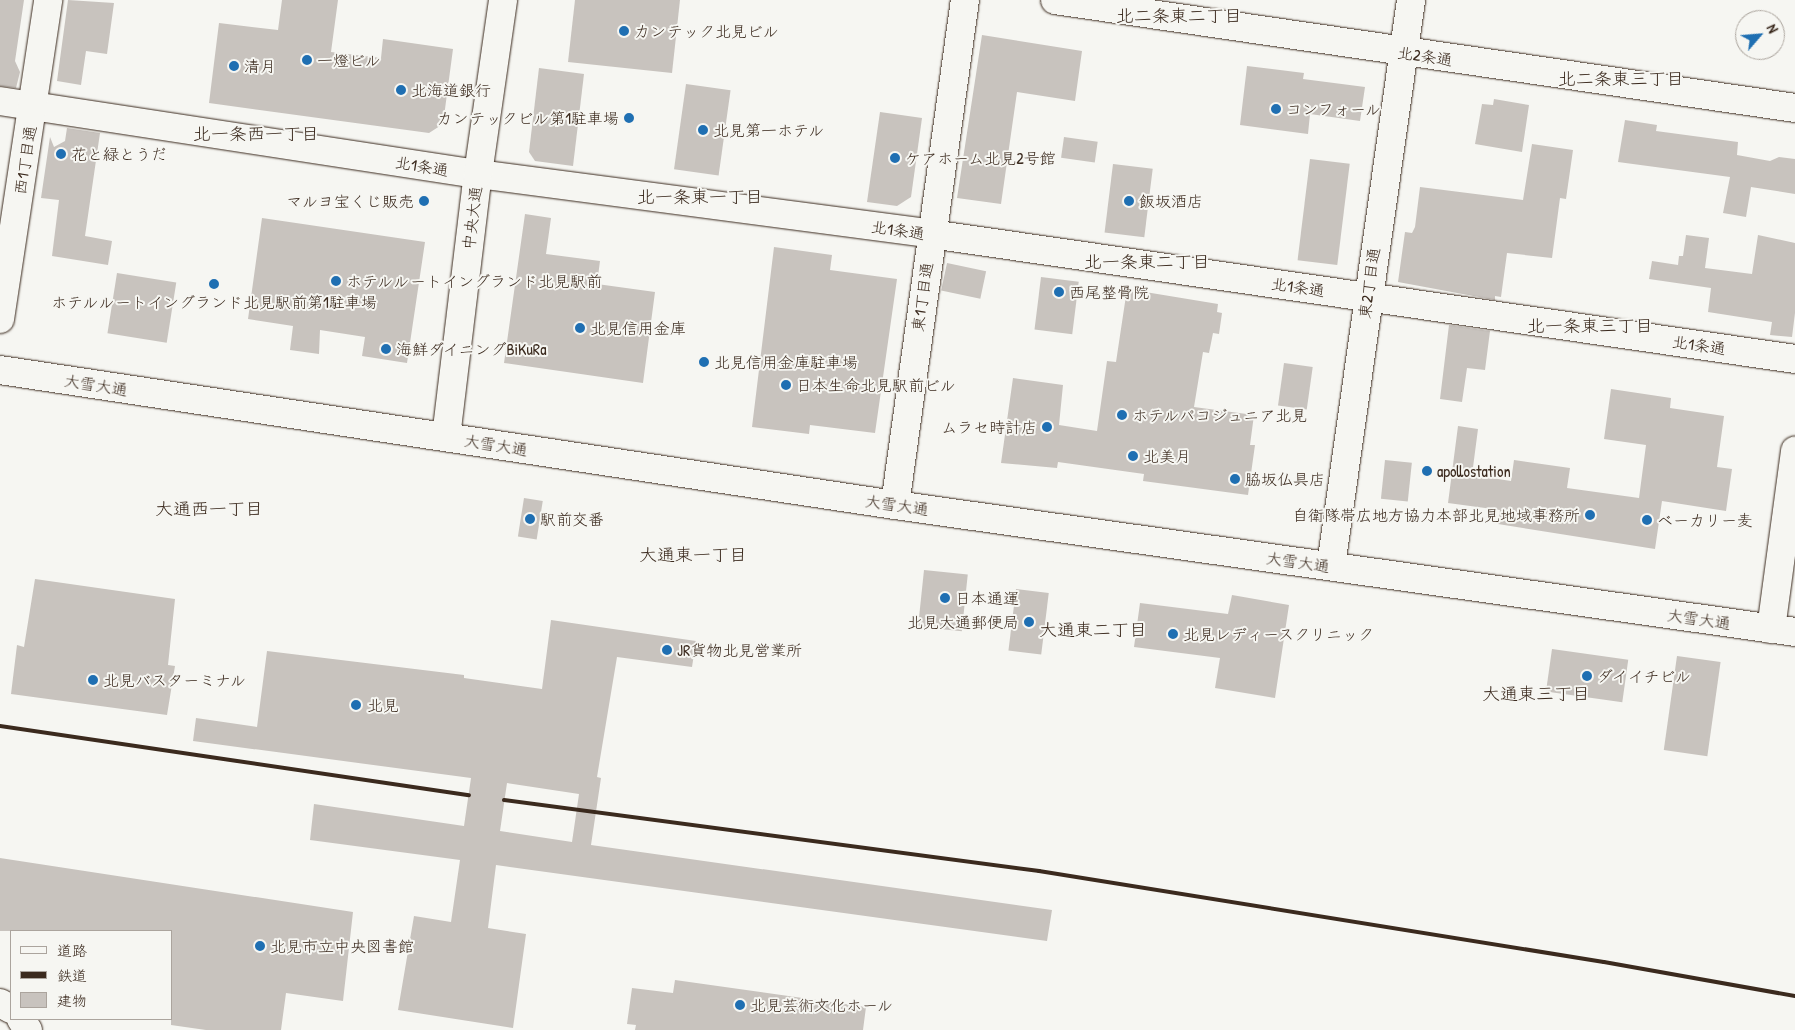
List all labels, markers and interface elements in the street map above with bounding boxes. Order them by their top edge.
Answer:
district label: 北二条東二丁目 [1116,5,1242,27]
north arrow [1735,10,1785,60]
place label: カンテック北見ビル [634,21,778,41]
text: N [1763,21,1783,36]
marker: カンテック北見ビル [618,25,630,37]
street label: 北2条通 [1396,43,1454,69]
place label: 一燈ビル [317,50,381,70]
marker: 一燈ビル [301,54,313,66]
place label: 清月 [244,56,276,76]
marker: 清月 [228,60,240,72]
district label: 北二条東三丁目 [1558,68,1684,90]
place label: 北海道銀行 [411,80,491,100]
marker: 北海道銀行 [395,84,407,96]
place label: コンフォール [1286,99,1382,119]
marker: コンフォール [1270,103,1282,115]
place label: カンテックビル第1駐車場 [437,108,619,128]
marker: カンテックビル第1駐車場 [623,112,635,124]
place label: 北見第一ホテル [713,120,825,140]
district label: 北一条西一丁目 [193,123,319,145]
street label: 西1丁目通 [10,124,40,196]
marker: 北見第一ホテル [697,124,709,136]
place label: 花と緑とうだ [71,144,167,164]
marker: 花と緑とうだ [55,148,67,160]
place label: ケアホーム北見2号館 [905,148,1056,168]
street label: 北1条通 [394,152,450,180]
marker: ケアホーム北見2号館 [889,152,901,164]
street label: 中央大通 [459,185,485,251]
district label: 北一条東一丁目 [637,186,763,208]
place label: マルヨ宝くじ販売 [286,191,414,211]
place label: 飯坂酒店 [1139,191,1203,211]
marker: マルヨ宝くじ販売 [418,195,430,207]
marker: 飯坂酒店 [1123,195,1135,207]
street label: 北1条通 [870,217,926,243]
street label: 東2丁目通 [1355,246,1383,320]
district label: 北一条東二丁目 [1084,251,1210,273]
street label: 東1丁目通 [908,261,936,333]
place label: ホテルルートイングランド北見駅前 [346,271,603,291]
street label: 北1条通 [1270,274,1326,300]
marker: ホテルルートイングランド北見駅前 [330,275,342,287]
marker: ホテルルートイングランド北見駅前第1駐車場 [208,278,220,290]
place label: 西尾整骨院 [1069,282,1149,302]
marker: 西尾整骨院 [1053,286,1065,298]
place label: ホテルルートイングランド北見駅前第1駐車場 [51,292,377,312]
district label: 北一条東三丁目 [1527,315,1653,337]
place label: 北見信用金庫 [590,318,686,338]
marker: 北見信用金庫 [574,322,586,334]
street label: 北1条通 [1671,332,1727,358]
place label: 海鮮ダイニングBiKuRa [396,339,548,359]
marker: 海鮮ダイニングBiKuRa [380,343,392,355]
place label: 北見信用金庫駐車場 [714,352,858,372]
marker: 北見信用金庫駐車場 [698,356,710,368]
street label: 大雪大通 [63,371,129,399]
place label: 日本生命北見駅前ビル [796,375,956,395]
marker: 日本生命北見駅前ビル [780,379,792,391]
place label: ホテルパコジュニア北見 [1132,405,1308,425]
marker: ホテルパコジュニア北見 [1116,409,1128,421]
place label: ムラセ時計店 [941,417,1037,437]
marker: ムラセ時計店 [1041,421,1053,433]
street label: 大雪大通 [463,431,529,459]
place label: 北美月 [1143,446,1191,466]
marker: 北美月 [1127,450,1139,462]
place label: apollostation [1437,461,1511,481]
marker: apollostation [1421,465,1433,477]
place label: 脇坂仏具店 [1245,469,1325,489]
marker: 脇坂仏具店 [1229,473,1241,485]
street label: 大雪大通 [864,491,930,519]
district label: 大通西一丁目 [155,498,263,520]
place label: 自衛隊帯広地方協力本部北見地域事務所 [1292,505,1580,525]
place label: 駅前交番 [540,509,604,529]
marker: 自衛隊帯広地方協力本部北見地域事務所 [1584,509,1596,521]
place label: ベーカリー麦 [1657,510,1753,530]
marker: 駅前交番 [524,513,536,525]
marker: ベーカリー麦 [1641,514,1653,526]
district label: 大通東一丁目 [639,544,747,566]
street label: 大雪大通 [1265,548,1331,576]
place label: 日本通運 [955,588,1019,608]
marker: 日本通運 [939,592,951,604]
street label: 大雪大通 [1666,605,1732,633]
place label: 北見大通郵便局 [907,612,1019,632]
marker: 北見大通郵便局 [1023,616,1035,628]
district label: 大通東二丁目 [1039,619,1147,641]
place label: 北見レディースクリニック [1183,624,1375,644]
marker: 北見レディースクリニック [1167,628,1179,640]
place label: JR貨物北見営業所 [677,640,802,660]
marker: JR貨物北見営業所 [661,644,673,656]
place label: ダイイチビル [1597,666,1693,686]
place label: 北見バスターミナル [103,670,247,690]
marker: ダイイチビル [1581,670,1593,682]
marker: 北見バスターミナル [87,674,99,686]
district label: 大通東三丁目 [1482,683,1590,705]
place label: 北見 [367,695,399,715]
marker: 北見 [349,698,363,712]
legend [10,930,172,1020]
place label: 北見市立中央図書館 [270,936,414,956]
text: 道路 [57,940,87,961]
marker: 北見市立中央図書館 [254,940,266,952]
text: 鉄道 [57,965,87,986]
text: 建物 [57,990,87,1011]
place label: 北見芸術文化ホール [750,995,894,1015]
marker: 北見芸術文化ホール [734,999,746,1011]

